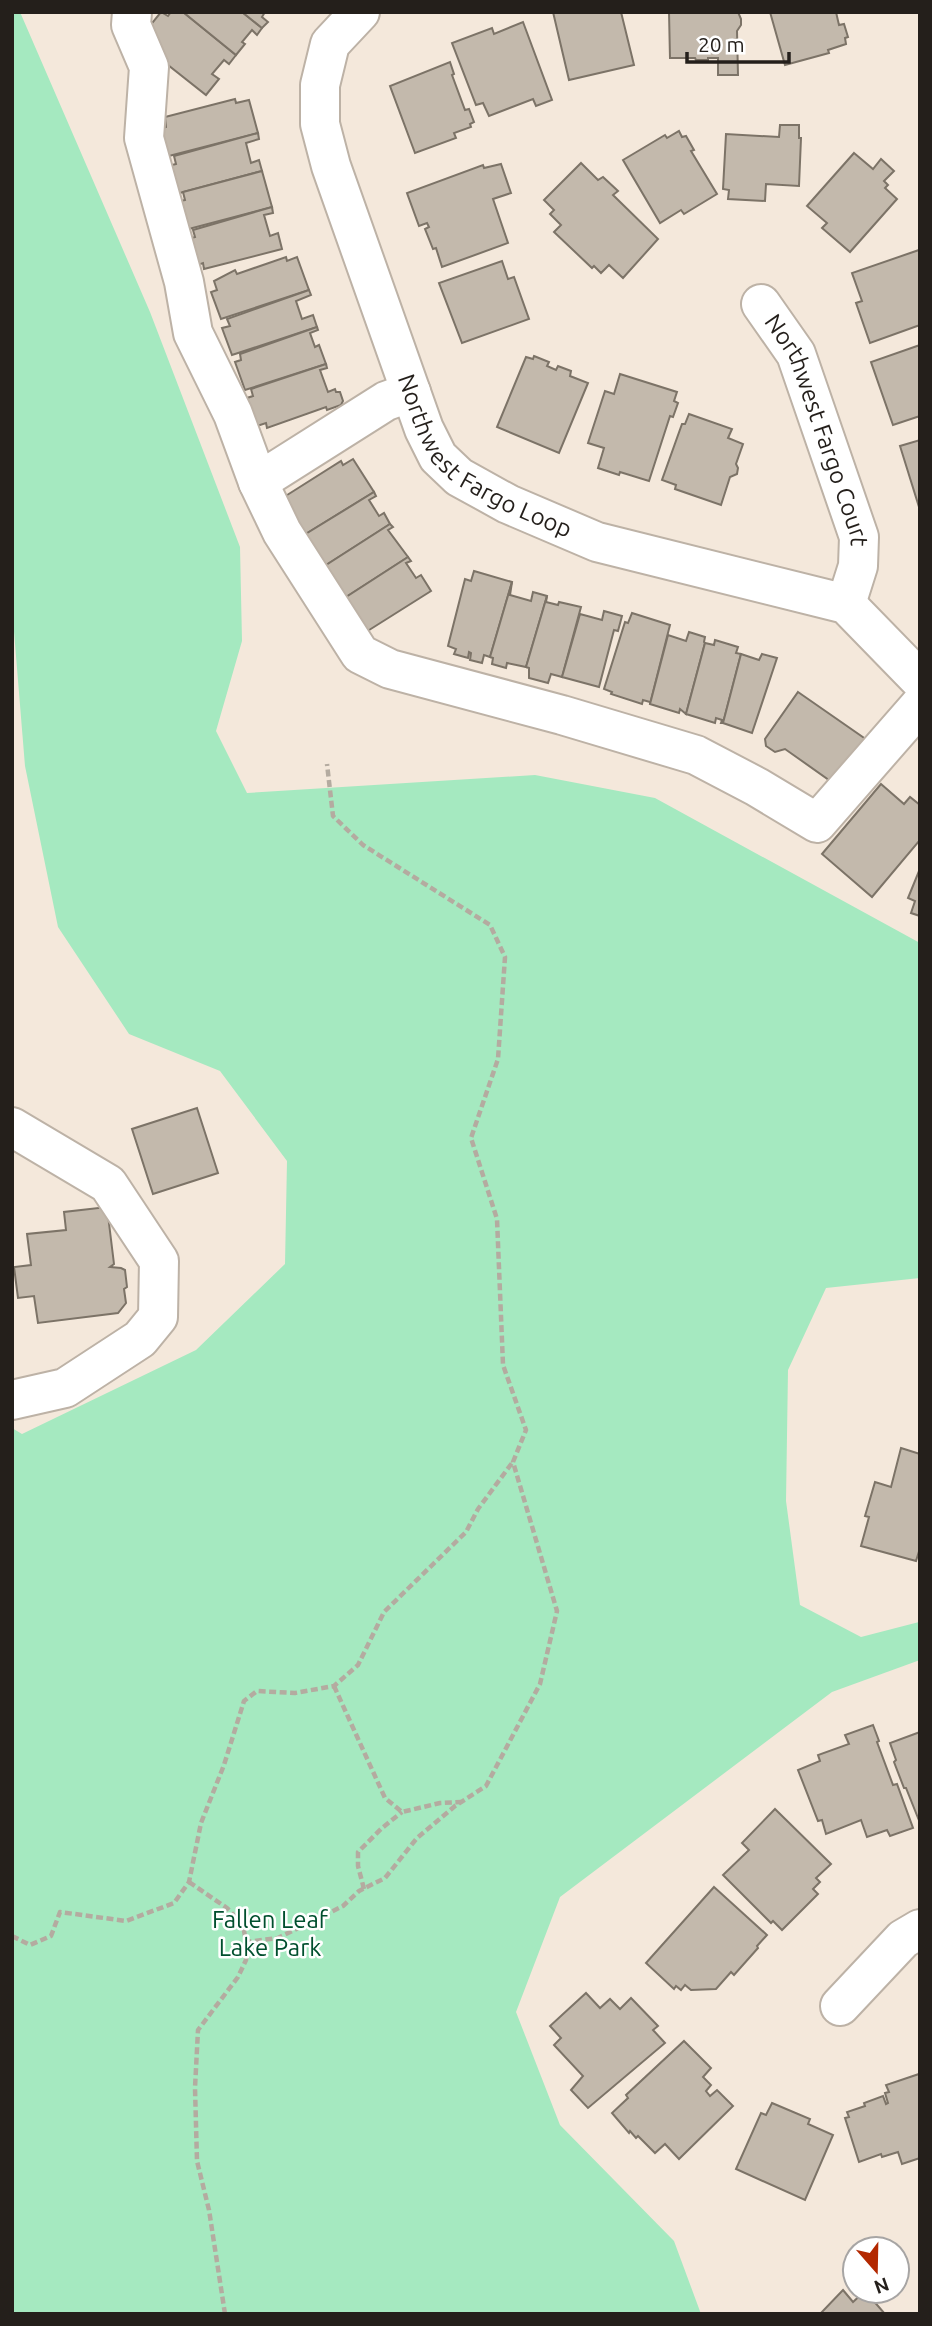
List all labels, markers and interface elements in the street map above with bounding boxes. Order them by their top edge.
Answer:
scale bar [687,21,788,65]
text: 20 m [698,32,745,56]
street label: Northwest Fargo Court [759,309,873,548]
street label: Northwest Fargo Loop [393,370,576,543]
park label: Fallen Leaf Lake Park [212,1906,329,1961]
north arrow [841,2235,911,2305]
text: N [871,2273,892,2299]

